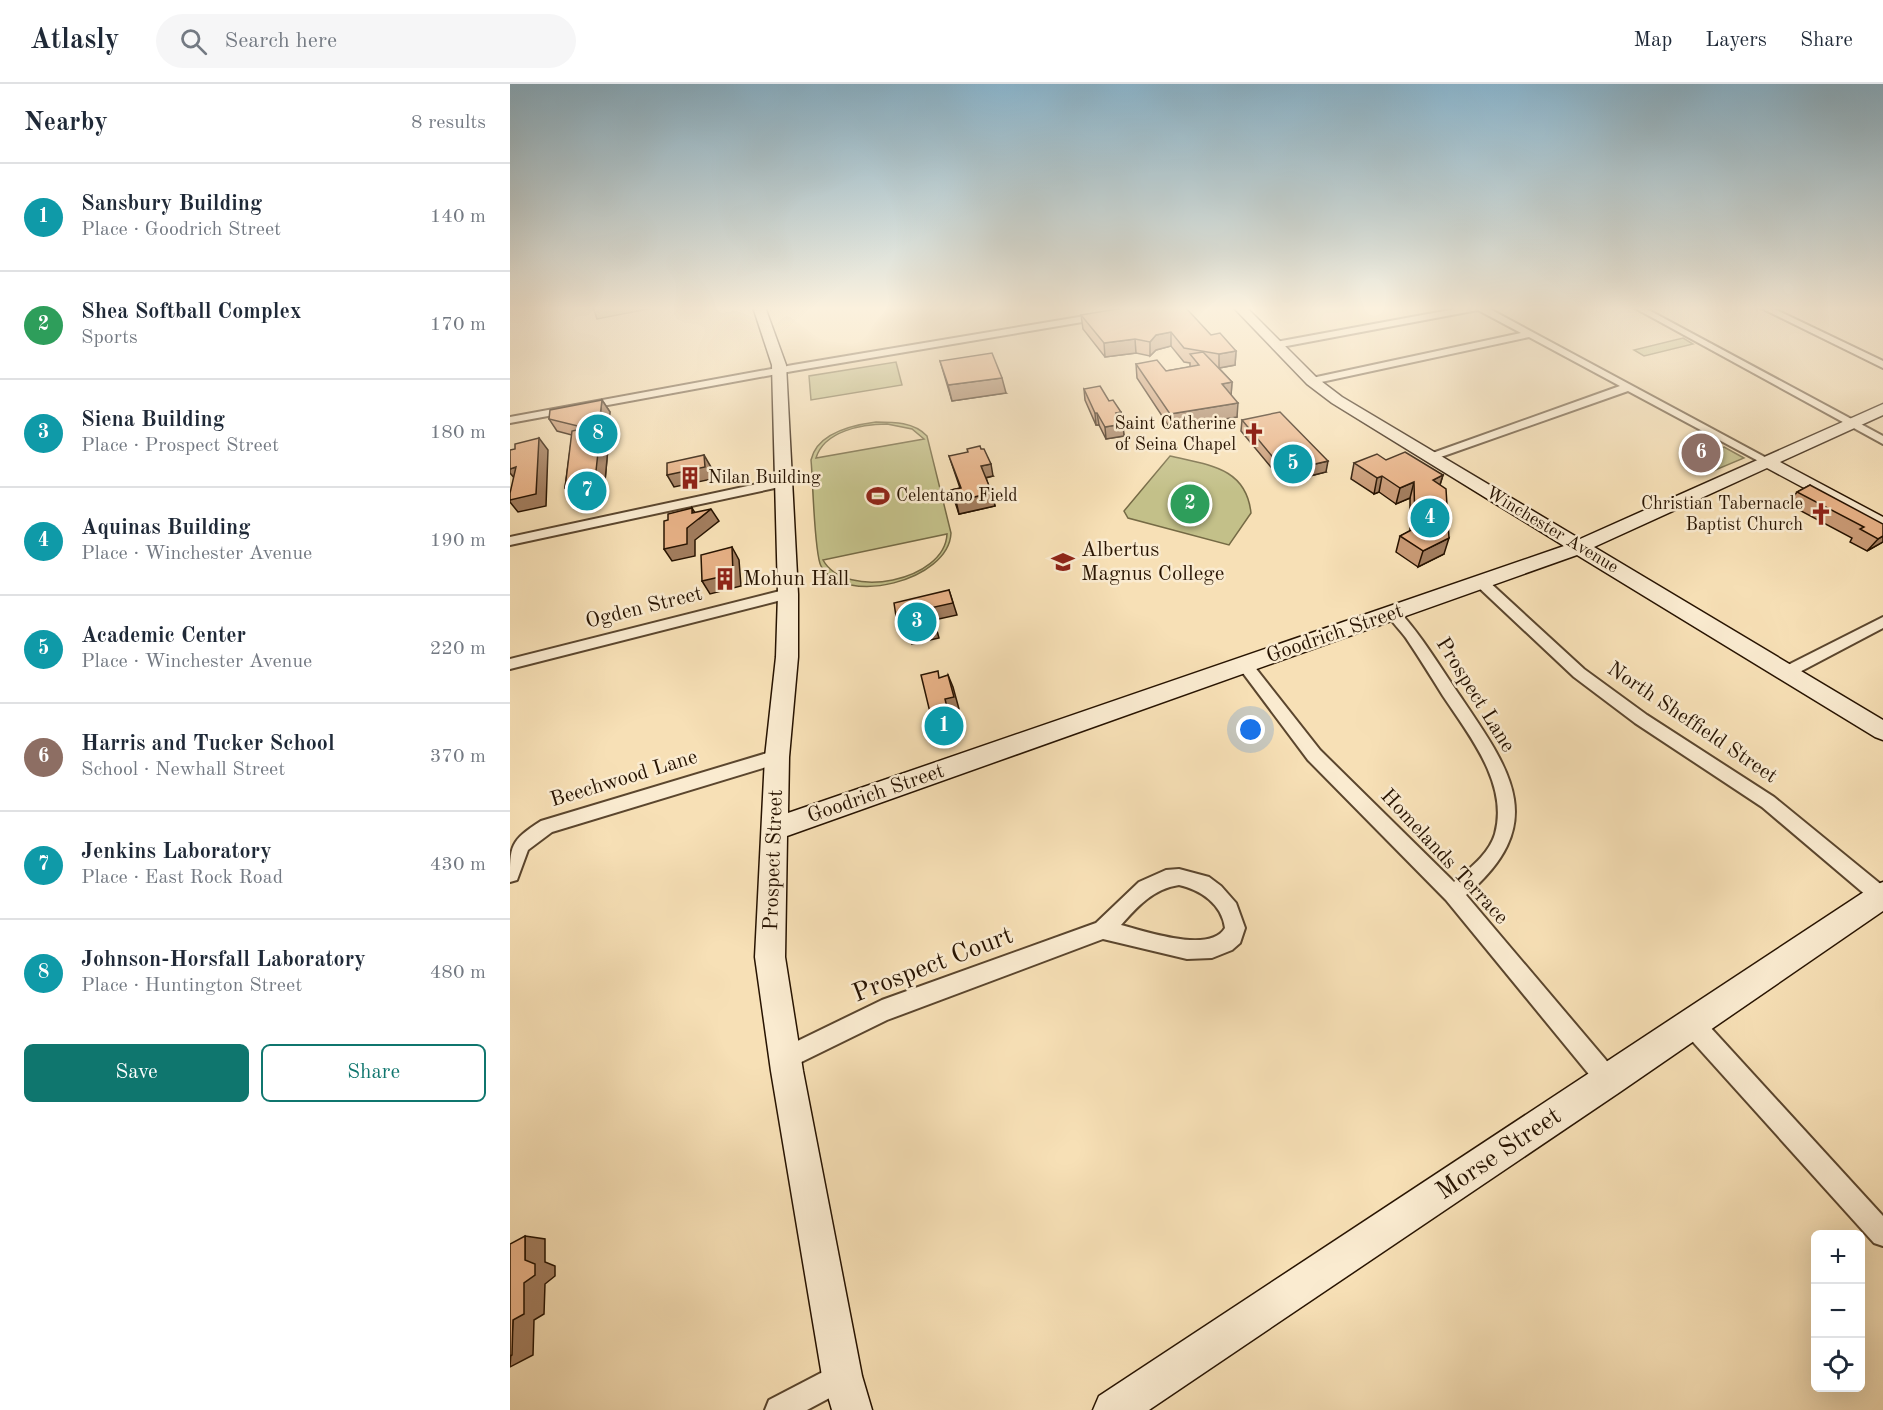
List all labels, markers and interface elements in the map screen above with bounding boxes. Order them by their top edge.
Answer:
search box [156,14,576,68]
icon: search [177,25,210,58]
text: Atlasly [30,27,120,55]
text: Search here [225,30,337,52]
text: Map [1633,30,1672,51]
text: Layers [1705,30,1767,51]
text: Share [1800,30,1853,51]
text: Nearby [24,110,108,136]
text: 8 results [411,113,486,133]
text: Sansbury Building [81,193,262,215]
text: 1 [38,207,49,227]
text: 140 m [430,207,486,227]
text: Place · Goodrich Street [81,220,281,240]
text: Shea Softball Complex [81,301,301,323]
text: 2 [38,315,49,335]
text: 170 m [430,315,486,335]
text: Sports [81,328,138,348]
text: Siena Building [81,409,225,431]
pin: 8 [578,412,617,456]
place label: Saint Catherine of Seina Chapel [1114,415,1236,454]
church icon: Saint Catherine of Seina Chapel [1241,421,1267,447]
text: 3 [38,423,49,443]
text: 180 m [430,423,486,443]
pin: 6 [1682,430,1720,476]
text: Place · Prospect Street [81,436,279,456]
pin: 5 [1274,442,1312,487]
building icon: Nilan Building [677,465,703,491]
pin: 7 [568,468,607,514]
place label: Nilan Building [708,469,821,487]
pin: 2 [1170,482,1210,526]
sports icon: Celentano Field [865,483,891,509]
street label: Winchester Avenue [1483,483,1621,577]
place label: Celentano Field [896,487,1018,505]
place label: Christian Tabernacle Baptist Church [1641,495,1803,534]
pin: 4 [1410,496,1450,540]
church icon: Christian Tabernacle Baptist Church [1808,501,1834,527]
text: Aquinas Building [81,517,251,539]
text: 4 [38,531,49,551]
text: 190 m [430,531,486,551]
place label: Albertus Magnus College [1081,540,1224,585]
text: Place · Winchester Avenue [81,544,312,564]
school or university icon: Albertus Magnus College [1050,549,1076,575]
building icon: Mohun Hall [712,566,738,592]
place label: Mohun Hall [743,569,849,590]
street label: Ogden Street [583,583,705,633]
pin: 3 [898,600,936,644]
street label: Goodrich Street [1264,601,1406,667]
text: Academic Center [81,625,246,647]
street label: Prospect Lane [1431,634,1519,756]
text: 5 [38,639,49,659]
text: 220 m [430,639,486,659]
text: Place · Winchester Avenue [81,652,312,672]
street label: North Sheffield Street [1603,658,1781,788]
pin: 1 [924,704,964,748]
your location [1236,715,1265,744]
text: Harris and Tucker School [81,733,335,755]
text: 6 [38,747,49,767]
text: 370 m [430,747,486,767]
street label: Beechwood Lane [548,747,700,811]
text: School · Newhall Street [81,760,285,780]
street label: Goodrich Street [805,761,947,827]
street label: Homelands Terrace [1376,785,1512,929]
street label: Prospect Street [761,789,787,931]
text: Jenkins Laboratory [81,841,272,863]
text: 7 [38,855,49,875]
text: 430 m [430,855,486,875]
text: Place · East Rock Road [81,868,283,888]
street label: Prospect Court [849,922,1017,1008]
text: Johnson-Horsfall Laboratory [81,949,366,971]
text: 8 [38,963,49,983]
text: 480 m [430,963,486,983]
text: Place · Huntington Street [81,976,302,996]
button: Save [24,1044,249,1102]
button: Share [261,1044,486,1102]
street label: Morse Street [1432,1103,1566,1205]
map controls [1811,1230,1865,1392]
button: + [1811,1230,1865,1284]
button: − [1811,1284,1865,1338]
button: locate [1811,1338,1865,1392]

